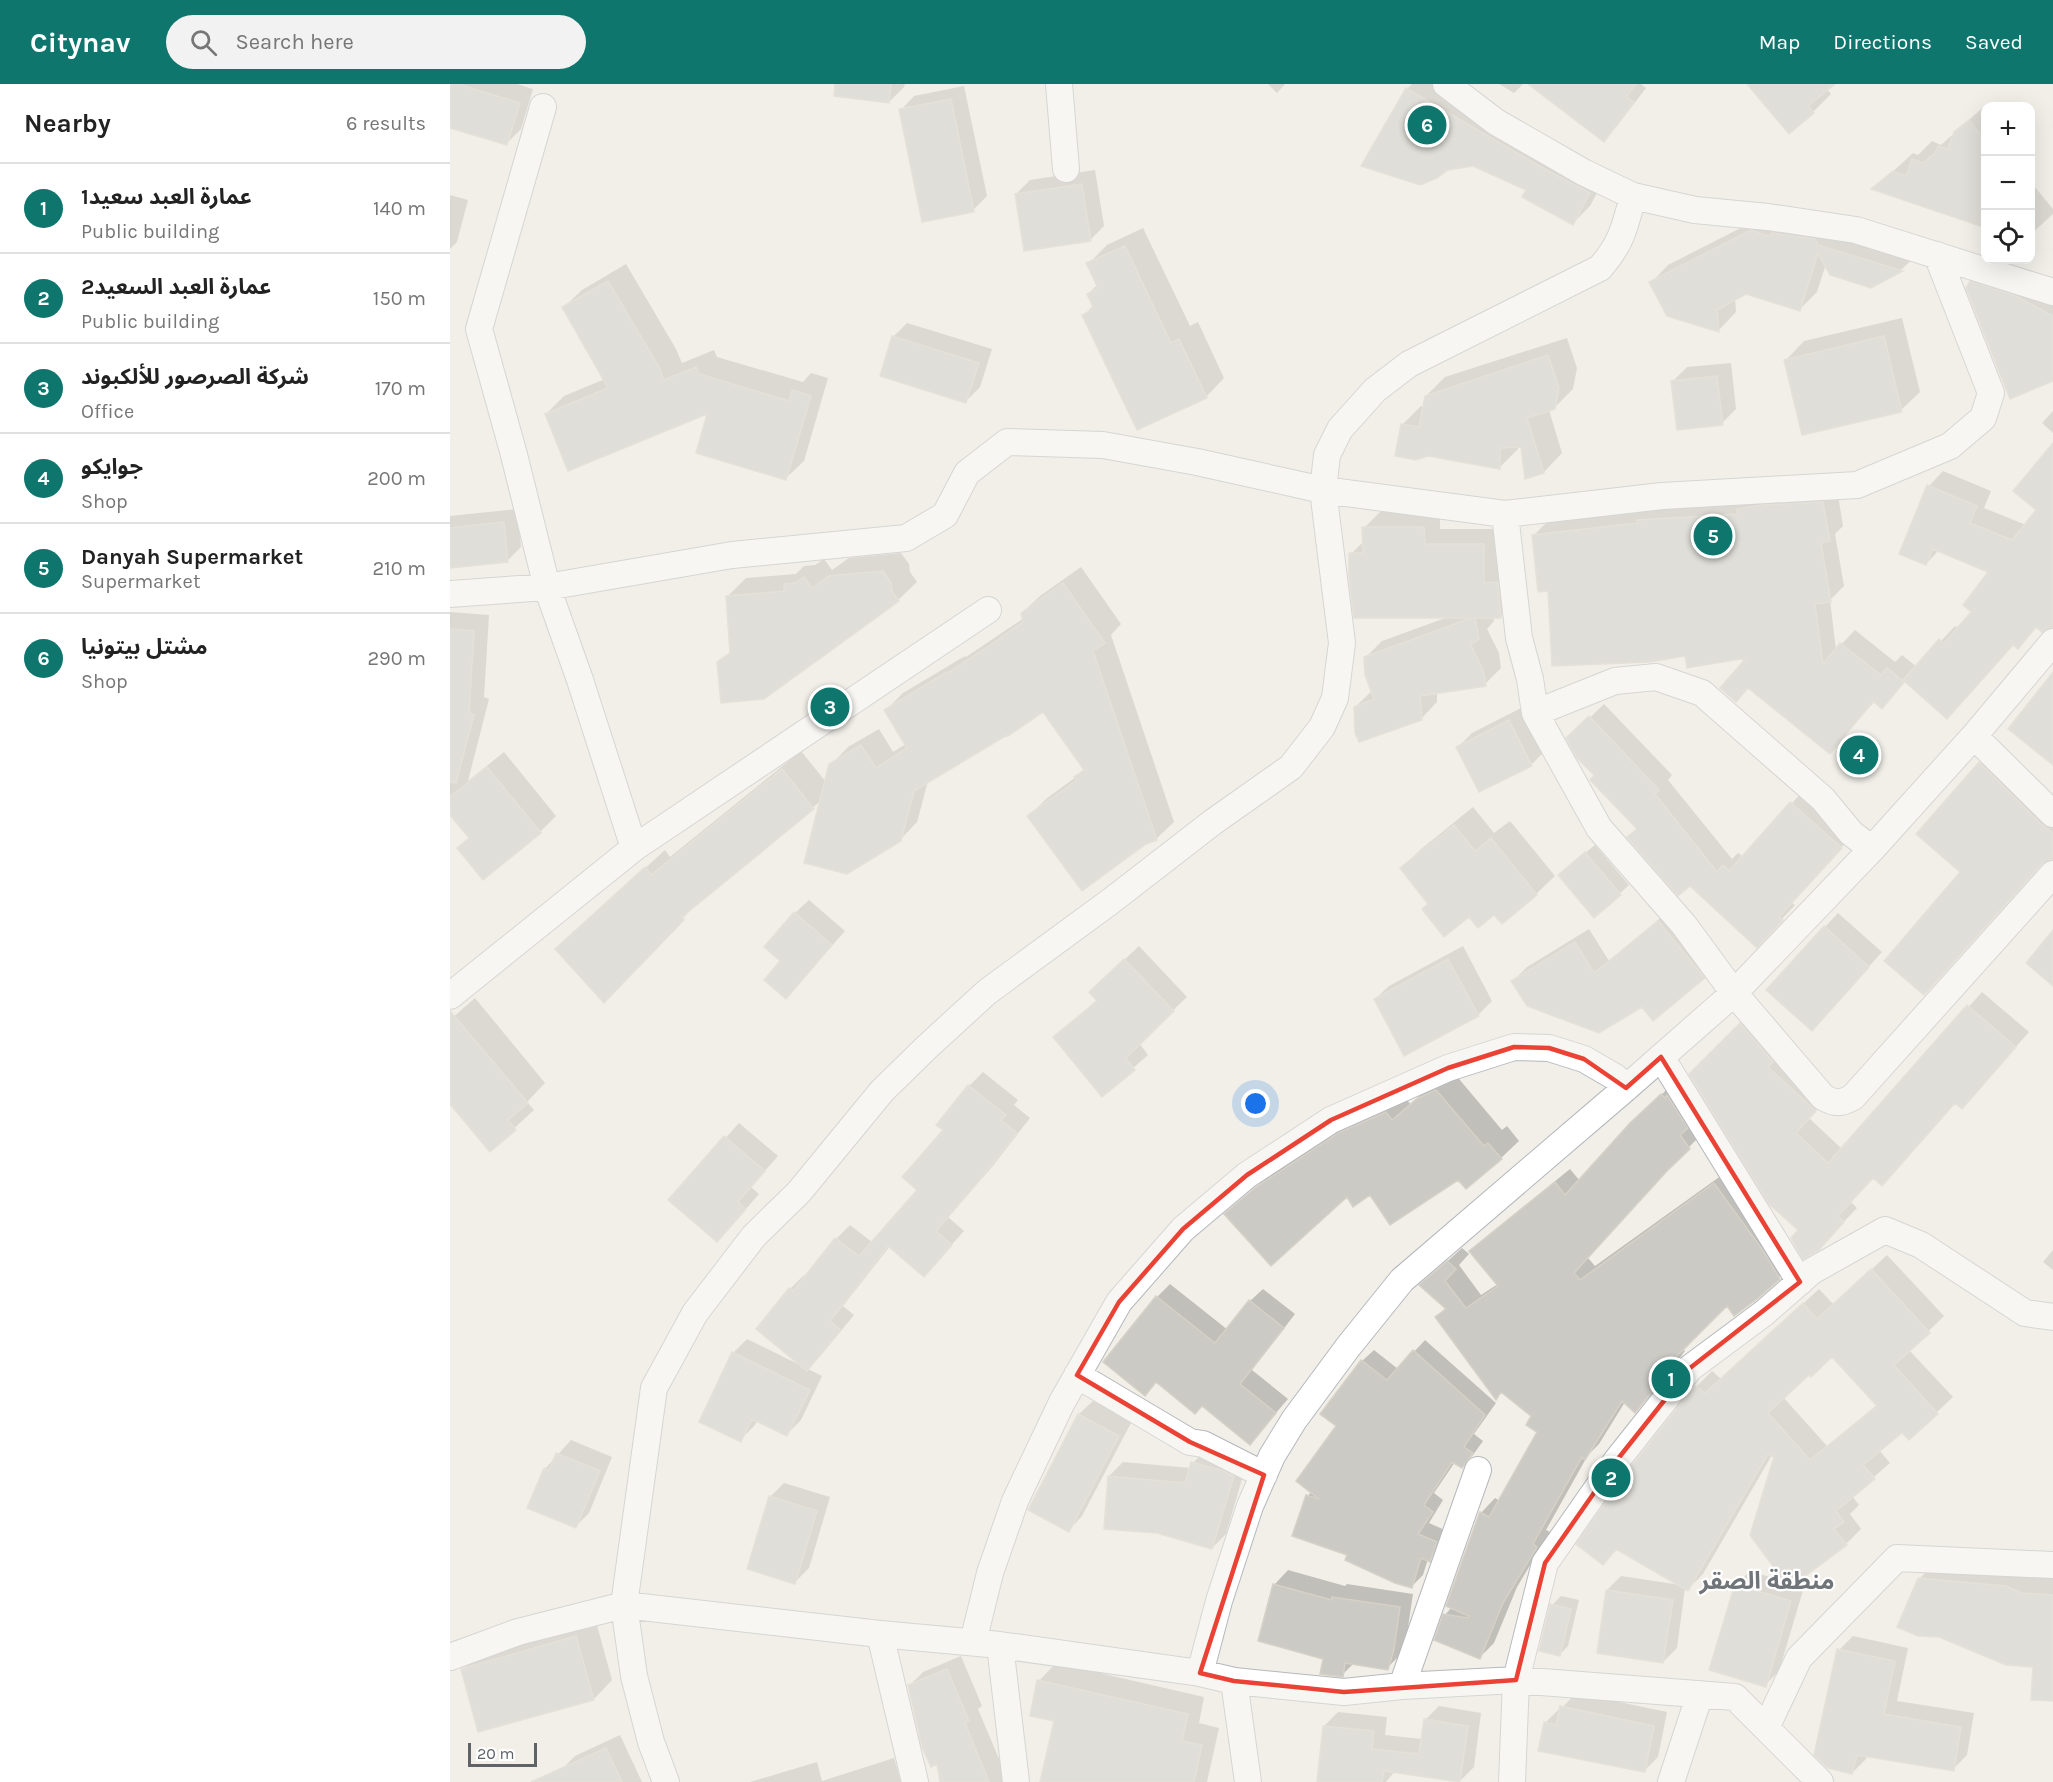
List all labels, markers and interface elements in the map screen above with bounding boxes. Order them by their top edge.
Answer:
search box [166,15,586,69]
text: Citynav [30,26,130,59]
icon: search [187,26,220,59]
text: Search here [235,29,354,55]
text: Map [1759,30,1800,54]
text: Directions [1833,30,1932,54]
text: Saved [1965,30,2023,54]
pin: 6 [1408,102,1446,147]
map controls [1981,102,2035,264]
button: + [1981,102,2035,156]
text: Nearby [24,108,111,139]
text: 6 results [346,112,426,135]
button: − [1981,156,2035,210]
text: عمارة العبد سعيد1 [81,184,252,210]
text: 1 [40,197,47,220]
text: 140 m [373,197,426,220]
button: locate [1981,210,2035,264]
text: Public building [81,220,219,243]
text: عمارة العبد السعيد2 [81,274,271,300]
text: 2 [37,287,50,310]
text: 150 m [373,287,426,310]
text: Public building [81,310,219,333]
text: شركة الصرصور للألكبوند [81,364,309,390]
text: 3 [37,377,50,400]
text: 170 m [375,377,426,400]
text: Office [81,400,134,423]
text: جوايكو [81,454,143,480]
text: 4 [38,467,49,490]
text: 200 m [367,467,426,490]
text: Shop [81,490,128,513]
pin: 5 [1694,514,1732,558]
text: Danyah Supermarket [81,544,303,570]
text: 5 [38,557,49,580]
text: 210 m [372,557,426,580]
text: Supermarket [81,570,200,593]
text: مشتل بيتونيا [81,634,208,660]
text: 6 [37,647,50,670]
text: 290 m [367,647,426,670]
text: Shop [81,670,128,693]
pin: 3 [810,684,850,730]
pin: 4 [1840,732,1878,778]
your location [1241,1089,1270,1118]
pin: 1 [1652,1356,1690,1402]
pin: 2 [1592,1456,1630,1500]
district label: منطقة الصقر [1699,1567,1834,1595]
scale bar [468,1740,537,1768]
text: 20 m [477,1744,515,1763]

